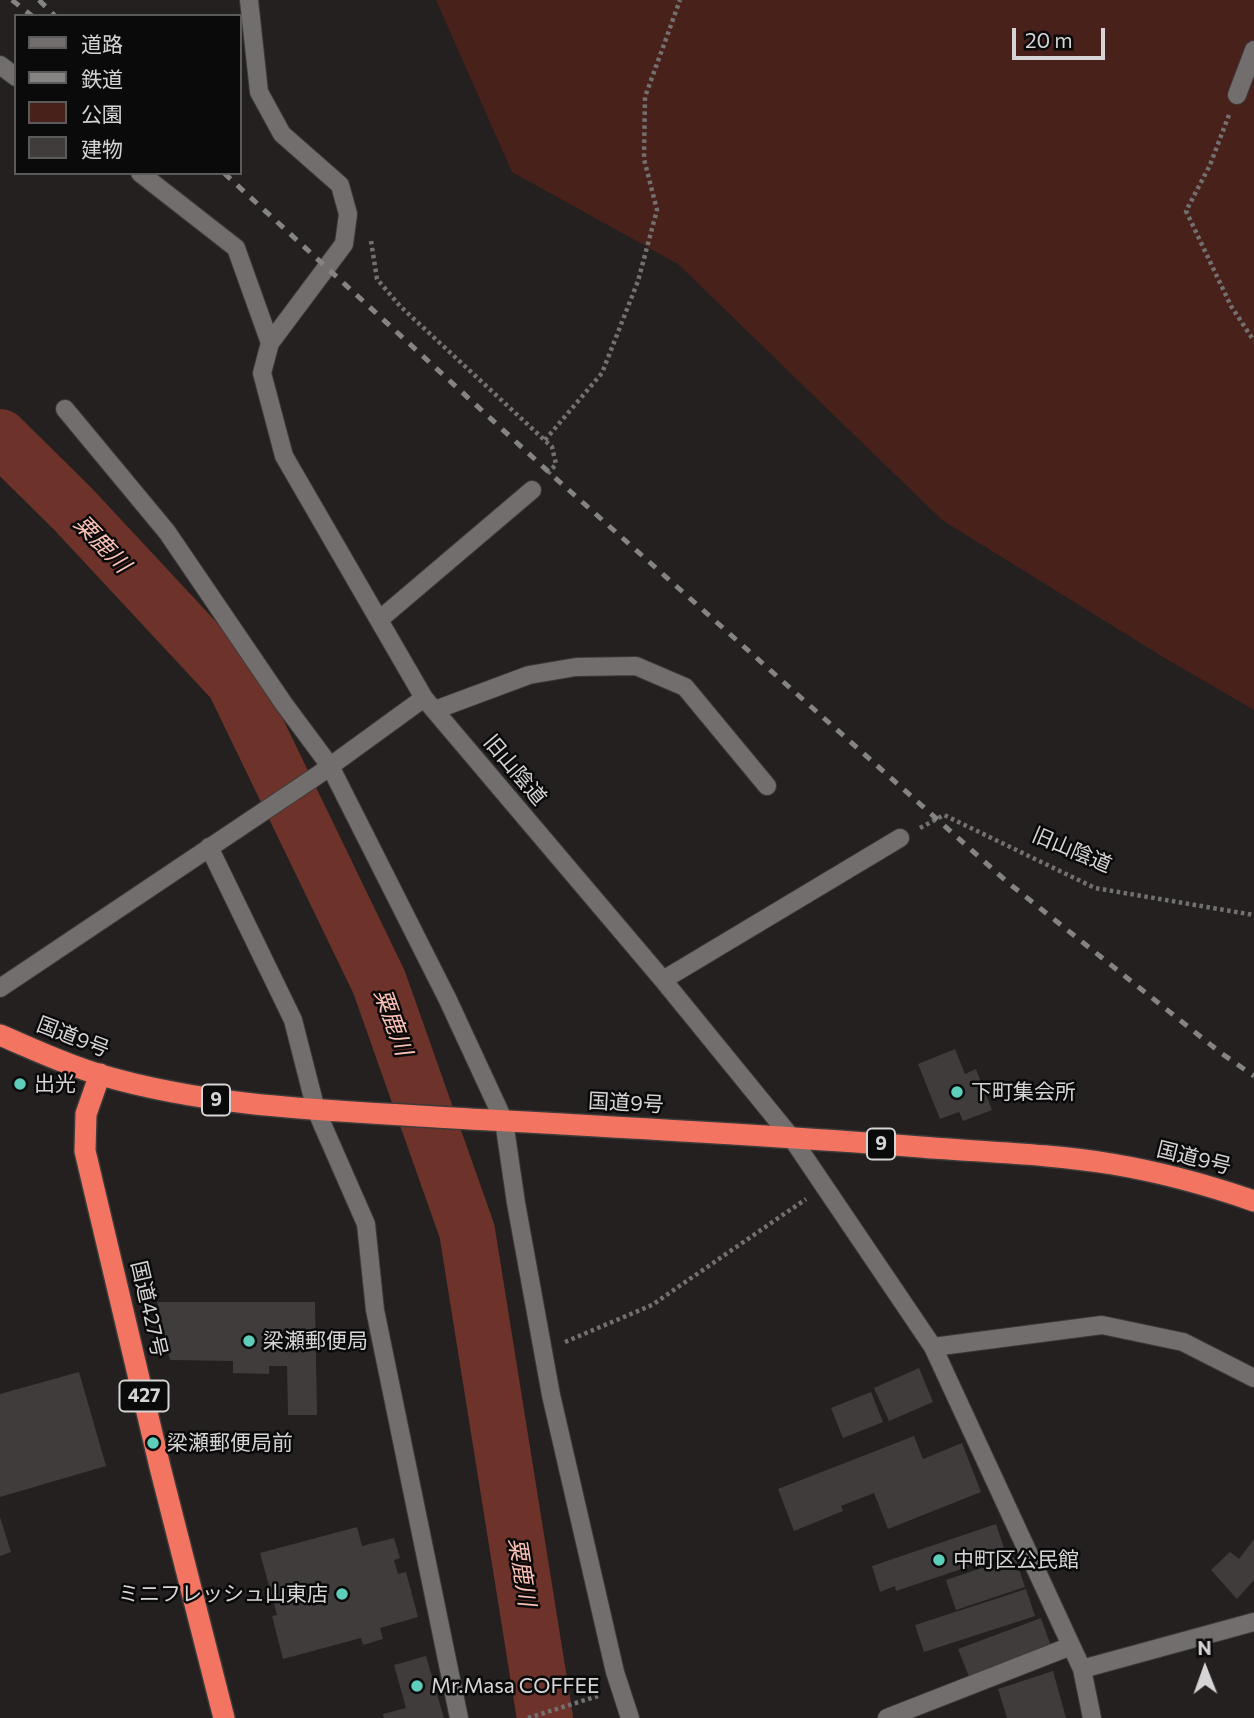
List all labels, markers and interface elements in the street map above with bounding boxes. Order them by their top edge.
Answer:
legend [14,14,242,175]
scale bar [1016,14,1109,58]
text: 20 m [1025,27,1073,52]
text: 道路 [81,31,123,56]
text: 鉄道 [81,66,123,91]
text: 公園 [81,101,123,126]
text: 建物 [81,136,123,161]
water label: 粟鹿川 [68,510,136,578]
street label: 旧山陰道 [478,730,552,810]
street label: 旧山陰道 [1028,822,1116,878]
water label: 粟鹿川 [368,985,418,1059]
street label: 国道9号 [33,1012,113,1062]
place label: 出光 [34,1071,76,1097]
marker: 出光 [12,1076,28,1092]
place label: 下町集会所 [971,1079,1076,1105]
road number: 9 [202,1084,230,1116]
marker: 下町集会所 [949,1084,965,1100]
street label: 国道9号 [588,1088,664,1118]
road number: 9 [867,1128,895,1160]
street label: 国道9号 [1154,1137,1234,1179]
street label: 国道427号 [126,1258,172,1360]
place label: 梁瀬郵便局 [263,1328,368,1354]
marker: 梁瀬郵便局 [241,1333,257,1349]
road number: 427 [120,1380,168,1412]
place label: 梁瀬郵便局前 [167,1430,293,1456]
marker: 梁瀬郵便局前 [145,1435,161,1451]
water label: 粟鹿川 [503,1536,541,1608]
place label: 中町区公民館 [953,1547,1079,1573]
marker: 中町区公民館 [931,1552,947,1568]
place label: ミニフレッシュ山東店 [118,1581,328,1607]
marker: ミニフレッシュ山東店 [334,1586,350,1602]
north arrow [1170,1634,1240,1704]
text: N [1197,1636,1212,1659]
place label: Mr.Masa COFFEE [431,1673,599,1699]
marker: Mr.Masa COFFEE [409,1678,425,1694]

